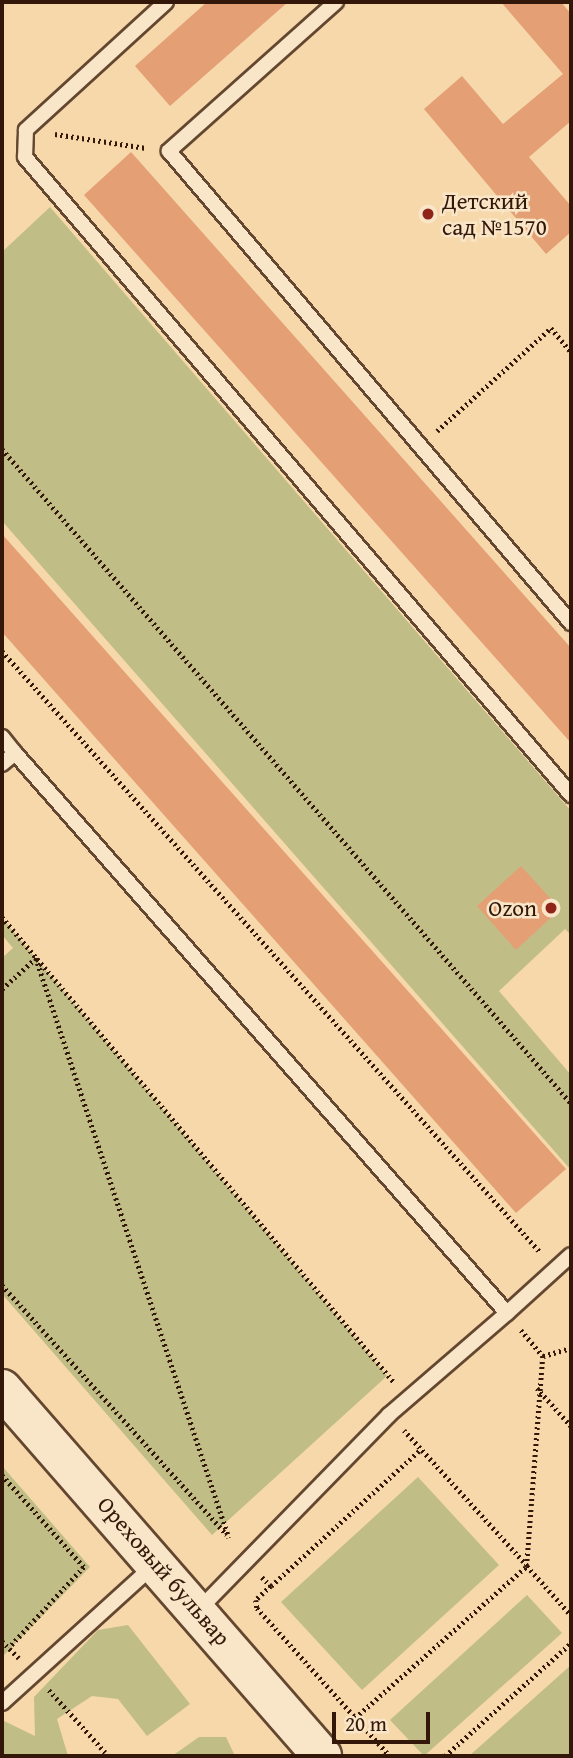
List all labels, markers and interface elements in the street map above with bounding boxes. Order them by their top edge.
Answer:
place label: Детский сад №1570 [442,187,547,241]
marker: Детский сад №1570 [420,206,436,222]
place label: Ozon [488,894,537,922]
marker: Ozon [543,900,559,916]
street label: Ореховый бульвар [92,1491,236,1651]
scale bar [335,1698,433,1742]
text: 20 m [345,1708,387,1739]

